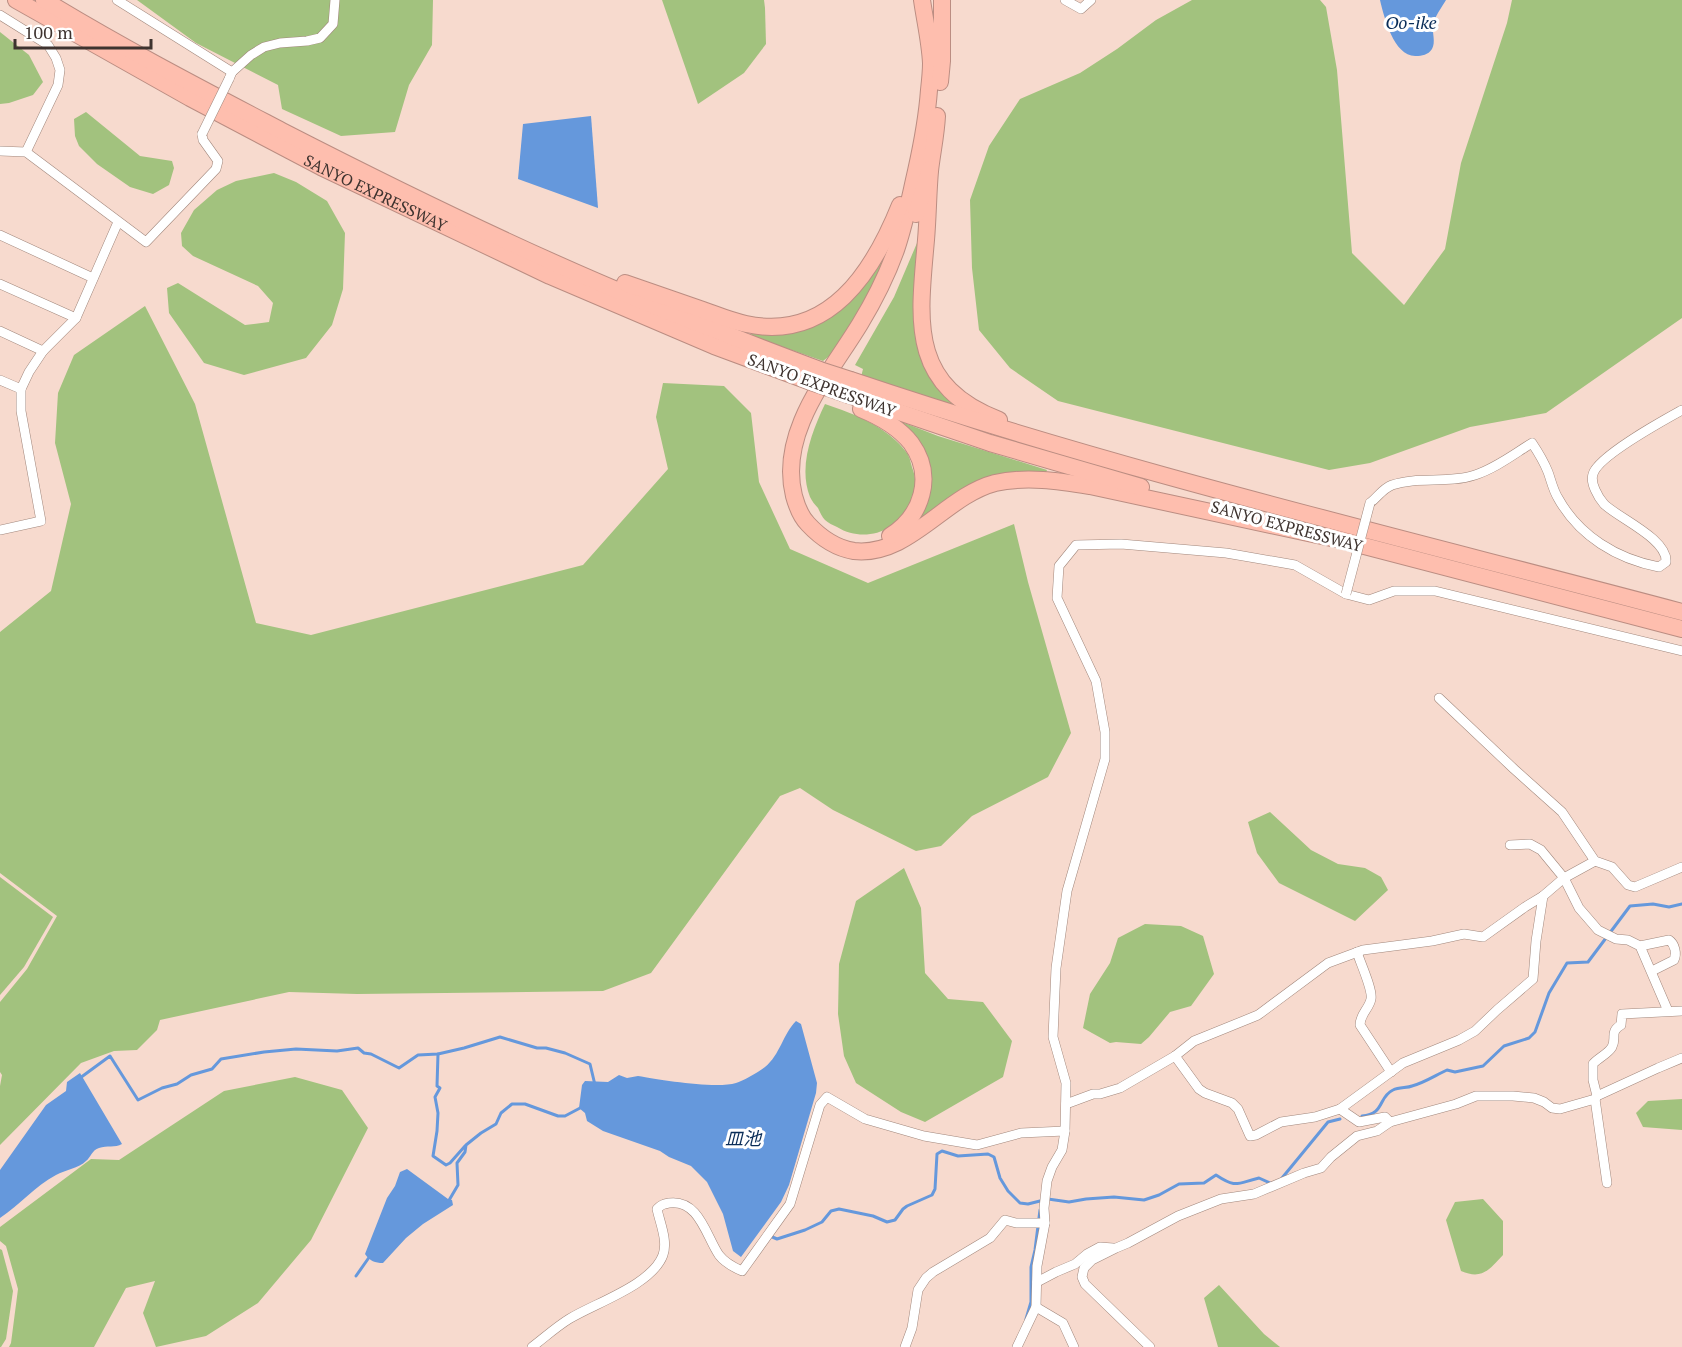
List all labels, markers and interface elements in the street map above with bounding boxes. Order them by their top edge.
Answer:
water label: Oo-ike [1385,10,1437,34]
scale bar [15,12,152,50]
text: 100 m [24,20,73,44]
street label: SANYO EXPRESSWAY [300,149,451,237]
street label: SANYO EXPRESSWAY [745,348,900,422]
street label: SANYO EXPRESSWAY [1209,495,1366,557]
water label: 皿池 [725,1126,763,1150]

